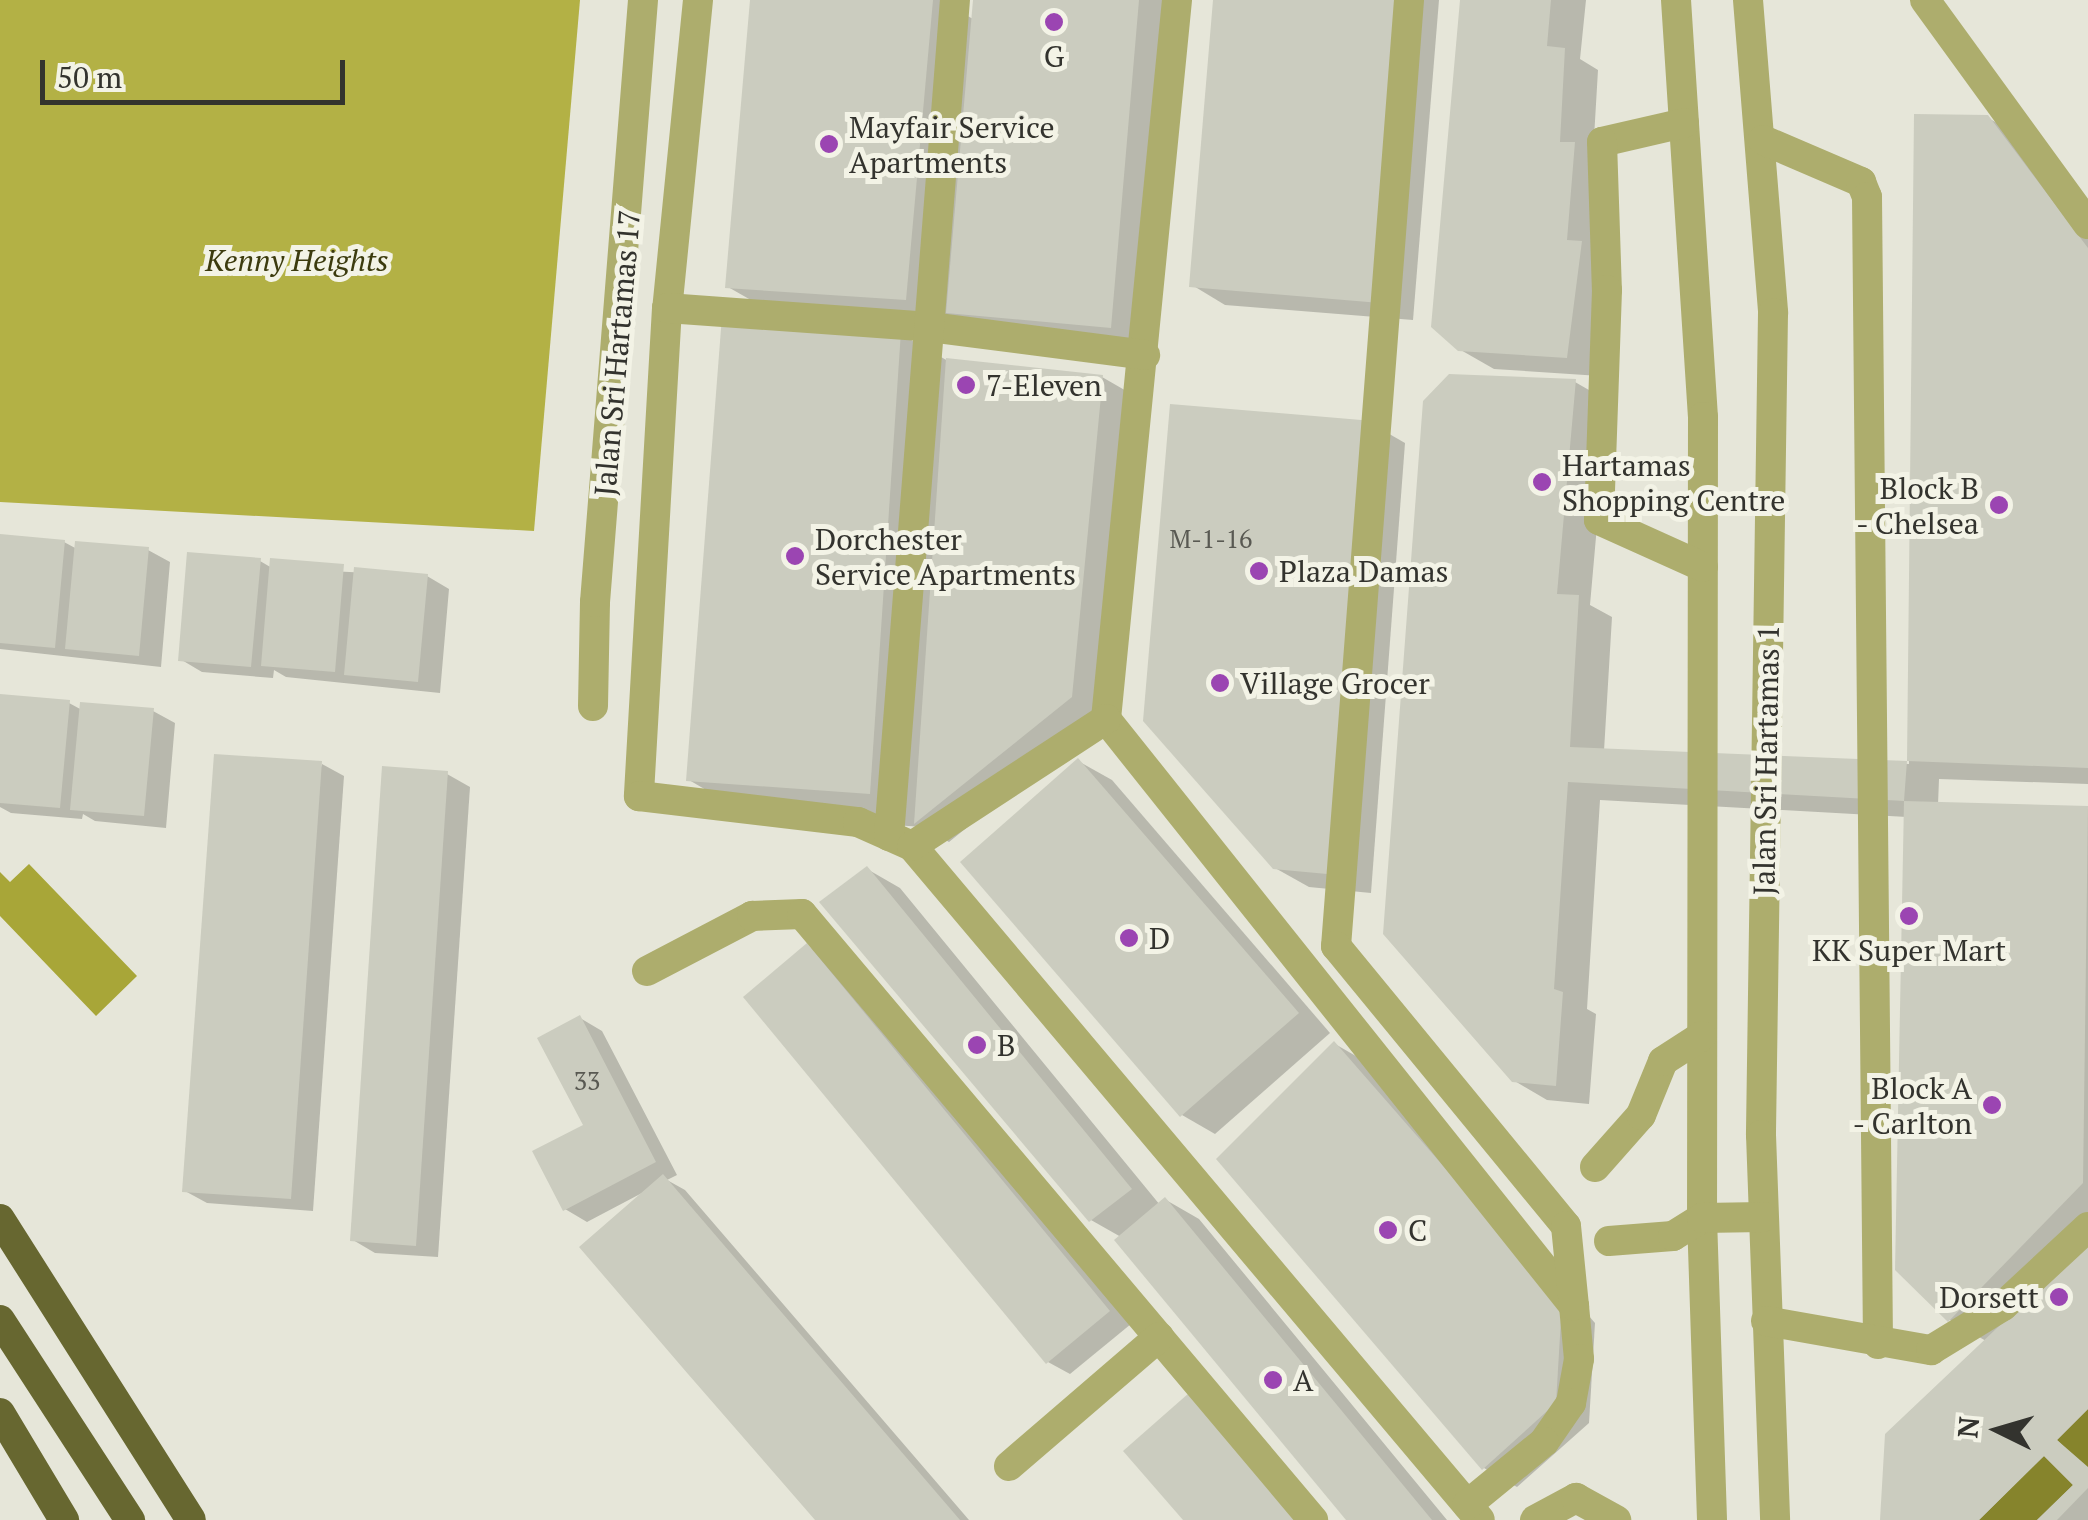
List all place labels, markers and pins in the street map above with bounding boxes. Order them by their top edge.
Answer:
marker: G [1043,11,1065,33]
place label: G [1044,38,1064,74]
place label: Mayfair Service Apartments [849,109,1055,180]
marker: Mayfair Service Apartments [818,133,840,155]
place label: 7-Eleven [986,367,1102,403]
marker: 7-Eleven [955,374,977,396]
place label: Hartamas Shopping Centre [1562,447,1785,518]
place label: Block B - Chelsea [1855,470,1979,540]
marker: Hartamas Shopping Centre [1531,471,1553,493]
marker: Block B - Chelsea [1988,494,2010,516]
place label: Dorchester Service Apartments [815,521,1076,592]
marker: Dorchester Service Apartments [784,545,806,567]
place label: Plaza Damas [1279,553,1449,589]
marker: Plaza Damas [1248,560,1270,582]
place label: Village Grocer [1240,665,1430,701]
marker: Village Grocer [1209,672,1231,694]
marker: KK Super Mart [1898,905,1920,927]
place label: D [1149,920,1170,956]
marker: D [1118,927,1140,949]
place label: KK Super Mart [1812,932,2006,968]
place label: B [997,1027,1015,1063]
marker: B [966,1034,988,1056]
place label: Block A - Carlton [1851,1070,1972,1140]
marker: Block A - Carlton [1981,1094,2003,1116]
place label: C [1408,1212,1427,1248]
marker: C [1377,1219,1399,1241]
place label: Dorsett [1939,1279,2039,1315]
marker: Dorsett [2048,1286,2070,1308]
place label: A [1293,1362,1313,1398]
marker: A [1262,1369,1284,1391]

